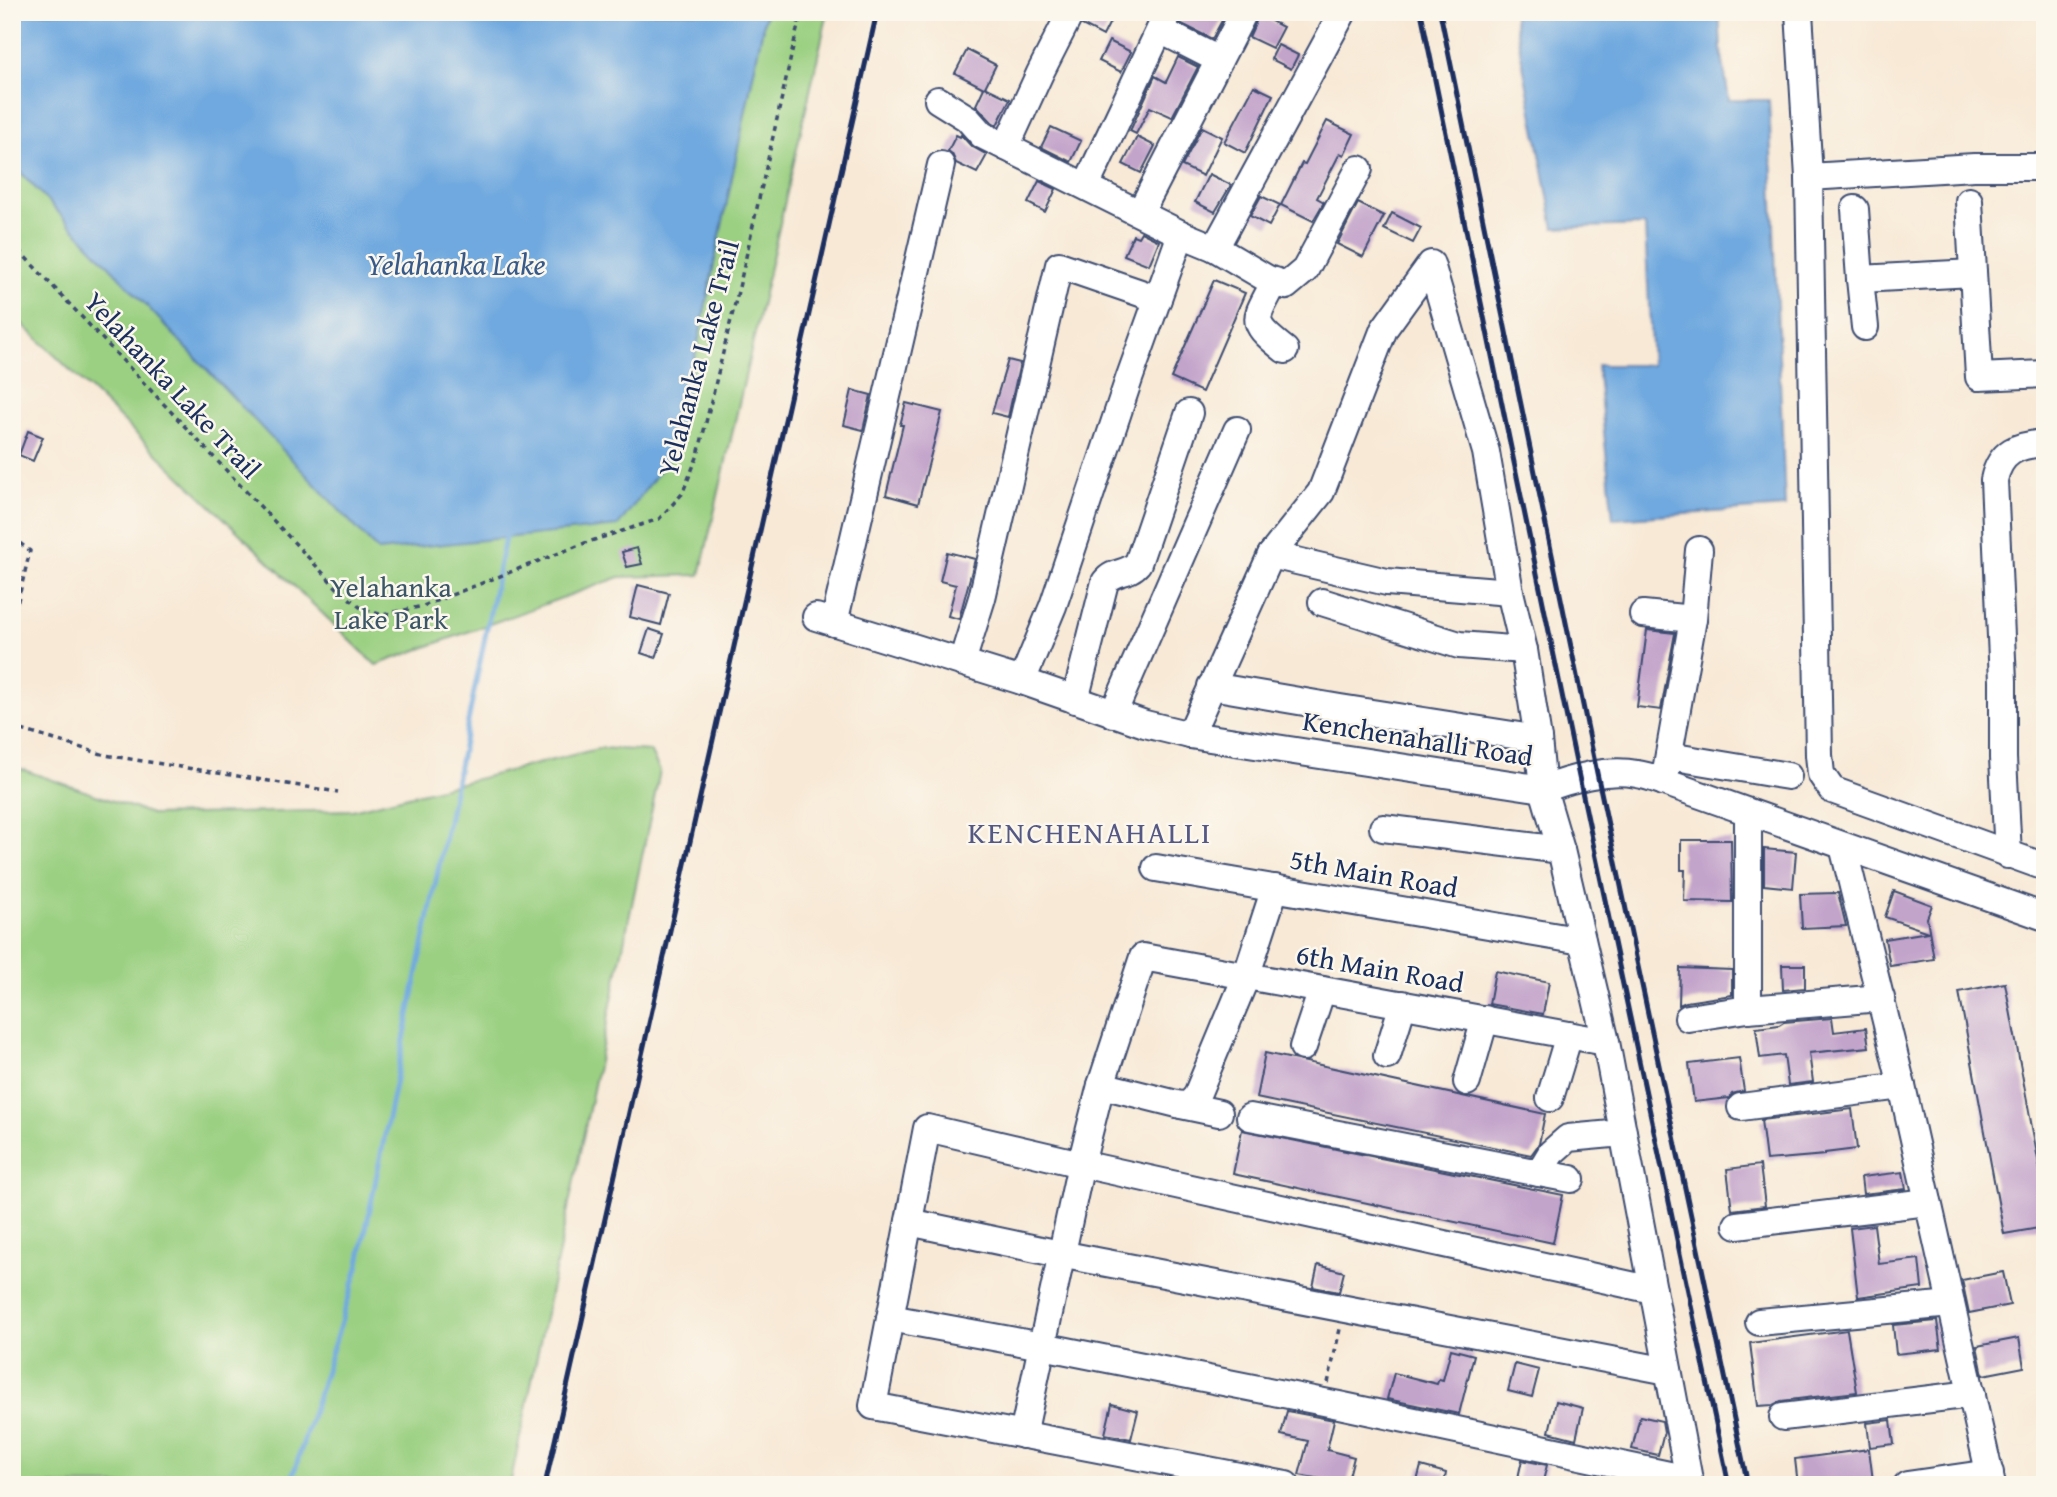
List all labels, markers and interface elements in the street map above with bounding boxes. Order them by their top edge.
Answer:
street label: Yelahanka Lake Trail [646,235,749,481]
water label: Yelahanka Lake [366,242,546,286]
street label: Yelahanka Lake Trail [75,282,271,488]
park label: Yelahanka Lake Park [330,566,453,639]
street label: Kenchenahalli Road [1300,699,1536,776]
district label: KENCHENAHALLI [968,810,1212,854]
street label: 5th Main Road [1287,838,1461,907]
street label: 6th Main Road [1293,933,1467,1002]

